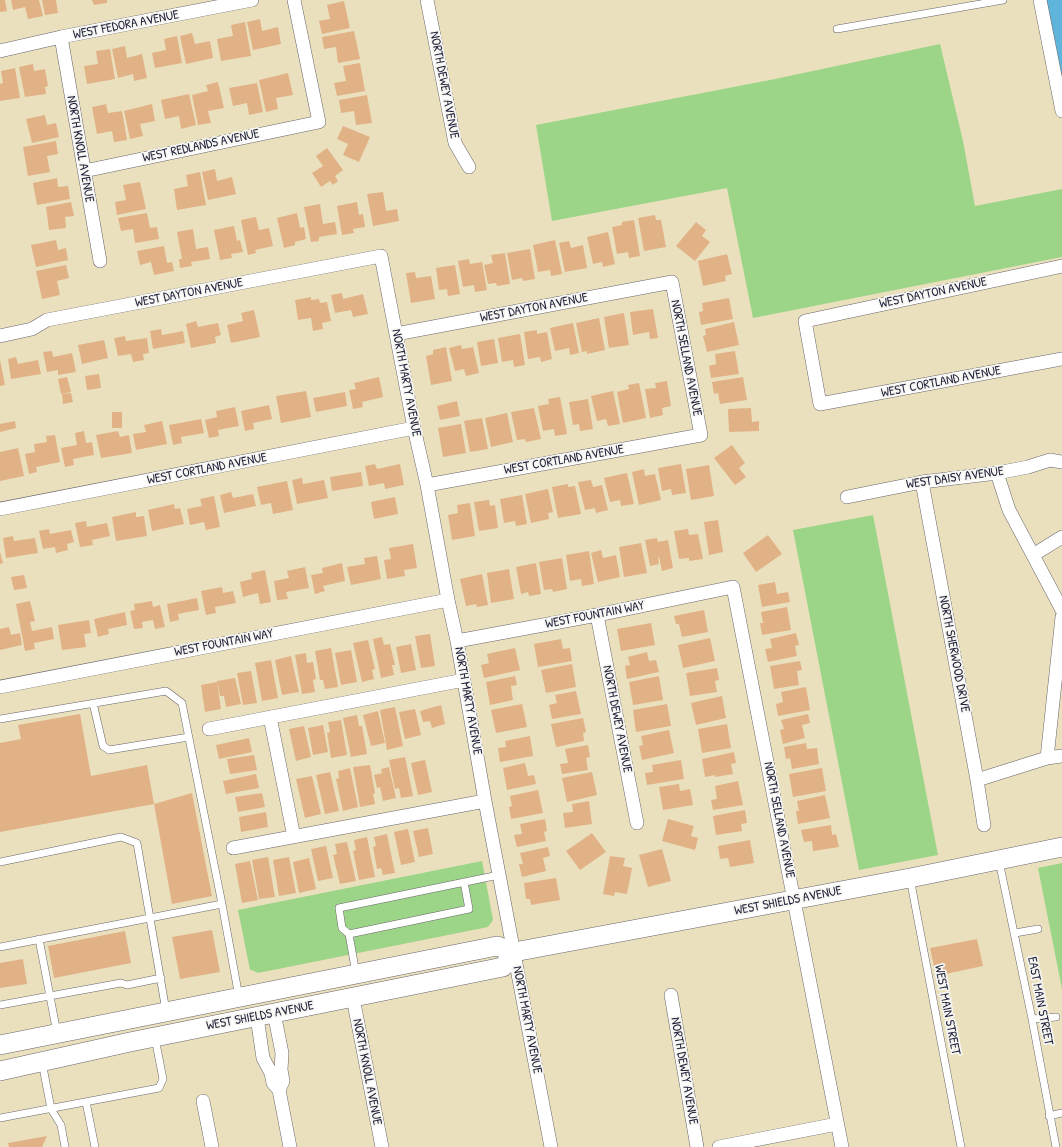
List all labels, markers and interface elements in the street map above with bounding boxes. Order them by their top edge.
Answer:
street label: WEST FEDORA AVENUE [72,7,180,43]
street label: NORTH DEWEY AVENUE [426,30,462,140]
street label: NORTH KNOLL AVENUE [63,94,97,204]
street label: WEST REDLANDS AVENUE [141,126,261,166]
street label: WEST DAYTON AVENUE [878,274,988,312]
street label: WEST DAYTON AVENUE [134,275,244,311]
street label: WEST DAYTON AVENUE [479,290,589,326]
street label: NORTH SELLAND AVENUE [667,298,705,418]
street label: NORTH MARTY AVENUE [388,328,424,438]
street label: WEST CORTLAND AVENUE [880,363,1002,401]
street label: WEST CORTLAND AVENUE [503,442,625,478]
street label: WEST CORTLAND AVENUE [146,450,268,488]
street label: WEST DAISY AVENUE [905,463,1005,493]
street label: NORTH SHERWOOD DRIVE [935,594,973,714]
street label: WEST FOUNTAIN WAY [544,598,646,632]
street label: WEST FOUNTAIN WAY [173,626,275,660]
street label: NORTH MARTY AVENUE [451,646,485,756]
street label: NORTH DEWEY AVENUE [599,664,635,774]
street label: NORTH SELLAND AVENUE [760,760,798,880]
street label: WEST SHIELDS AVENUE [733,883,843,919]
street label: EAST MAIN STREET [1024,955,1056,1047]
street label: WEST MAIN STREET [931,964,963,1056]
street label: NORTH MARTY AVENUE [509,965,545,1075]
street label: WEST SHIELDS AVENUE [205,998,315,1034]
street label: NORTH DEWEY AVENUE [667,1016,701,1126]
street label: NORTH KNOLL AVENUE [349,1017,385,1127]

